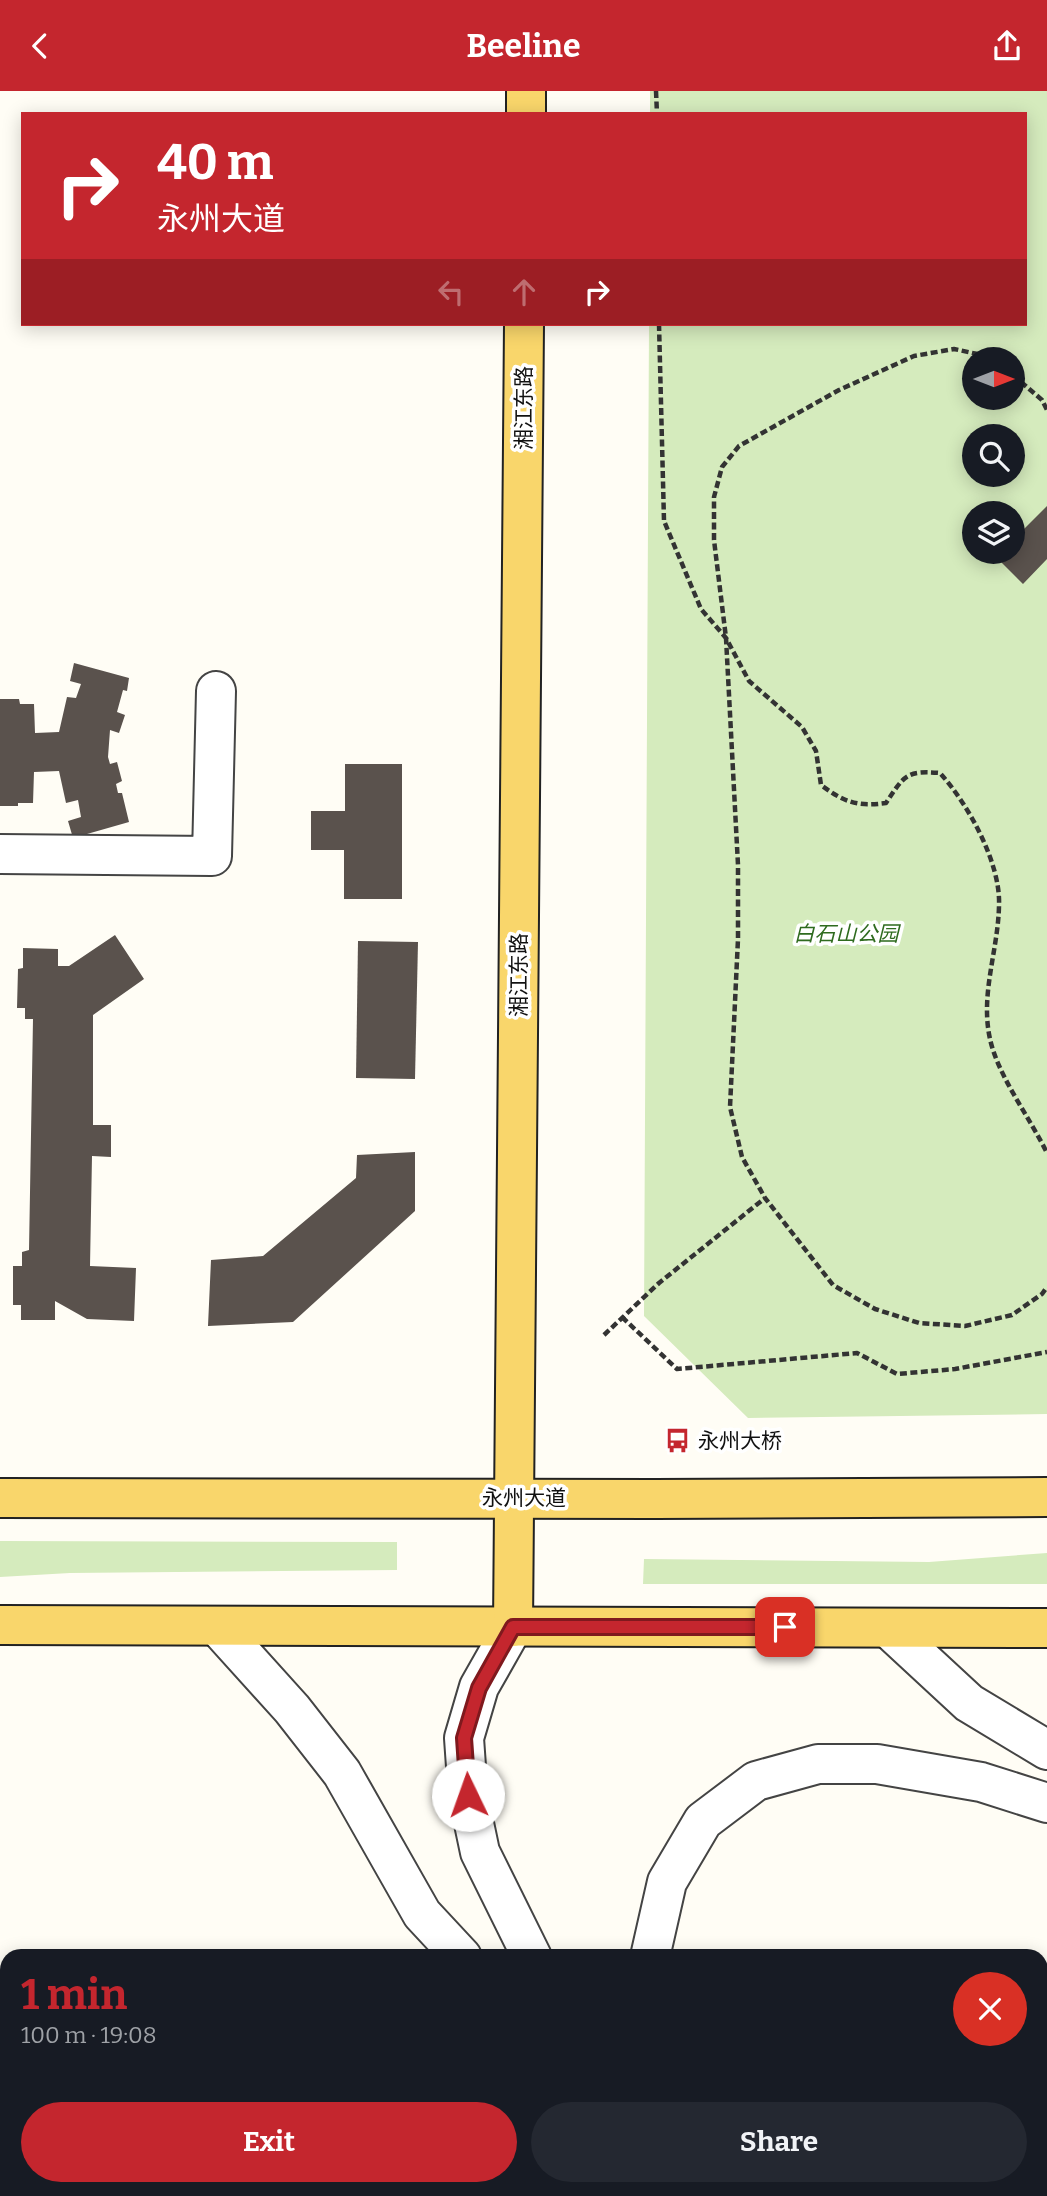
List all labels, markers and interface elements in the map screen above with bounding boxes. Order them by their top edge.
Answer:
icon: back [21,27,59,65]
text: Beeline [467,27,580,65]
icon: share [988,27,1026,65]
text: 40 m [157,133,274,192]
icon: right [42,140,133,231]
text: 永州大道 [157,200,285,238]
icon: left [432,273,470,311]
icon: ahead [505,273,543,311]
icon: right [578,273,616,311]
north arrow [962,347,1026,409]
map controls [962,347,1025,564]
street label: 湘江东路 [511,366,537,450]
button: search [962,424,1025,487]
button: layers [962,501,1025,564]
park label: 白石山公园 [794,921,901,947]
street label: 湘江东路 [506,933,532,1017]
bus stop icon: 永州大桥 [664,1427,692,1455]
place label: 永州大桥 [698,1428,782,1454]
street label: 永州大道 [482,1485,566,1511]
pin [755,1597,815,1657]
icon: arrive [766,1608,804,1646]
position arrow [431,1758,505,1832]
text: 1 min [21,1970,127,2020]
button: close [953,1972,1027,2046]
text: 100 m · 19:08 [21,2021,157,2049]
button: Exit [21,2102,517,2182]
button: Share [531,2102,1027,2182]

